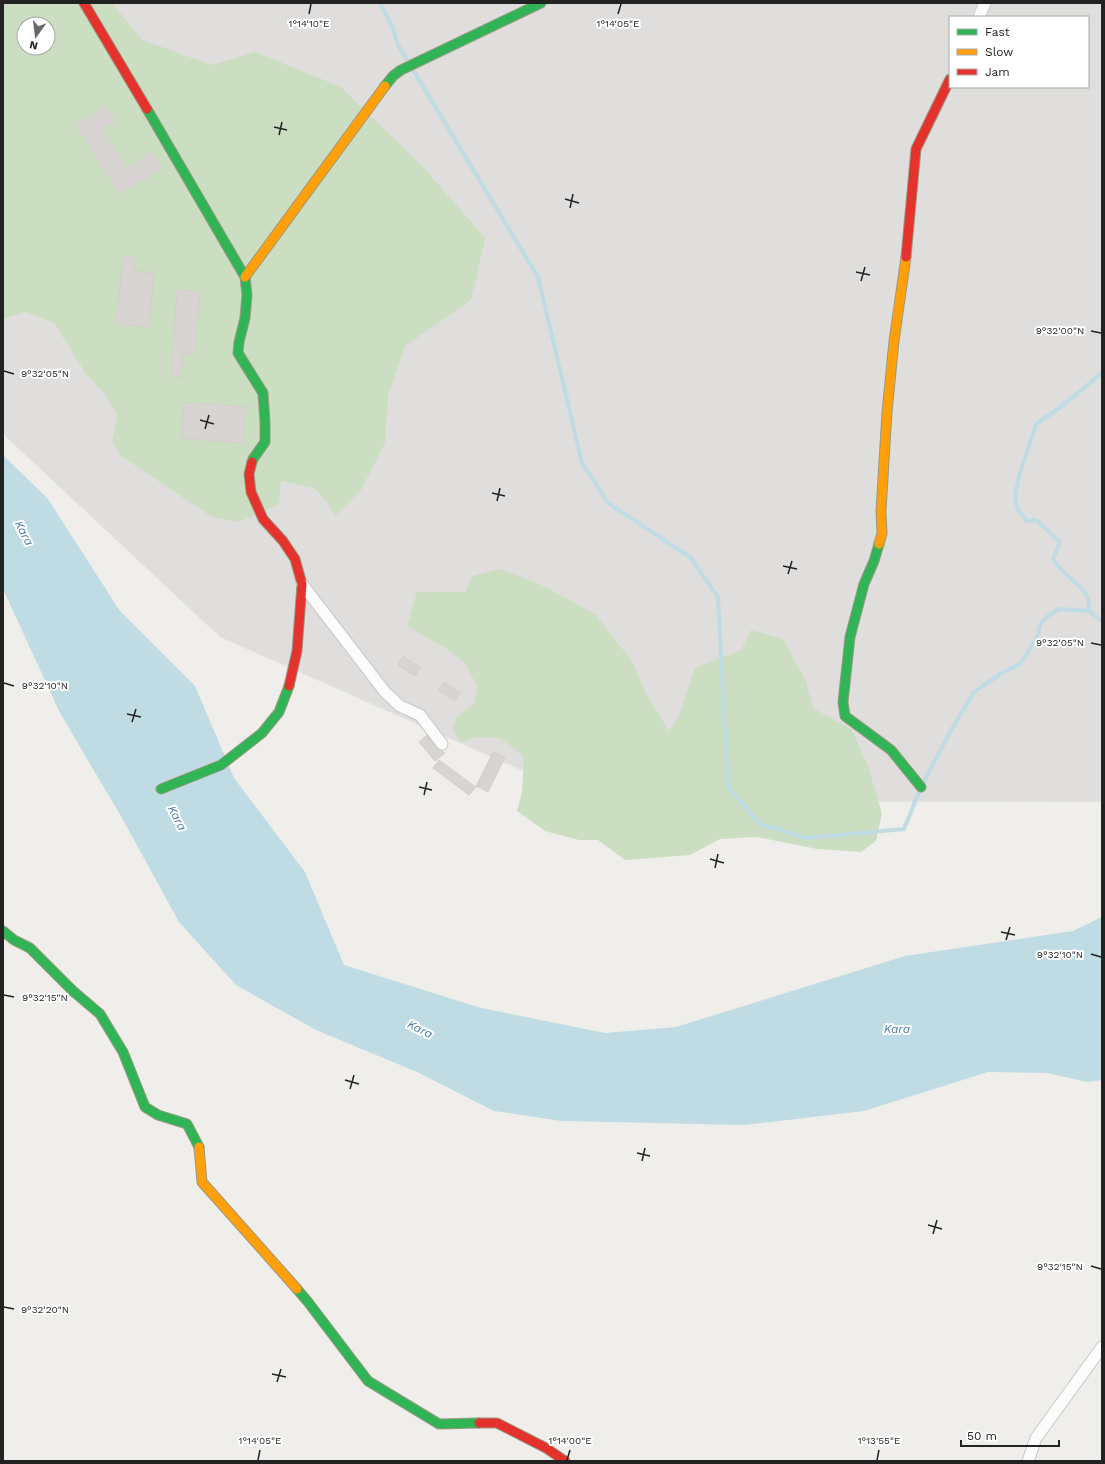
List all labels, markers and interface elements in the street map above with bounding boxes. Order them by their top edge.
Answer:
north arrow [16,16,56,56]
legend [949,16,1089,88]
text: 1°14'10"E [289,18,329,29]
text: 1°14'05"E [597,18,639,29]
text: Fast [985,25,1010,39]
text: N [28,38,39,53]
text: Slow [985,45,1013,59]
text: Jam [985,65,1010,79]
text: 9°32'00"N [1036,325,1084,336]
text: 9°32'05"N [21,368,69,379]
water label: Kara [12,518,37,548]
text: 9°32'05"N [1036,637,1084,648]
text: 9°32'10"N [22,680,68,691]
water label: Kara [165,803,190,833]
text: 9°32'10"N [1037,949,1083,960]
text: 9°32'15"N [22,992,68,1003]
water label: Kara [405,1017,435,1041]
water label: Kara [884,1022,911,1036]
text: 9°32'15"N [1037,1261,1083,1272]
text: 9°32'20"N [21,1304,69,1315]
scale bar [961,1422,1059,1448]
text: 50 m [967,1429,997,1443]
text: 1°14'05"E [239,1435,281,1446]
text: 1°14'00"E [548,1435,592,1446]
text: 1°13'55"E [858,1435,900,1446]

